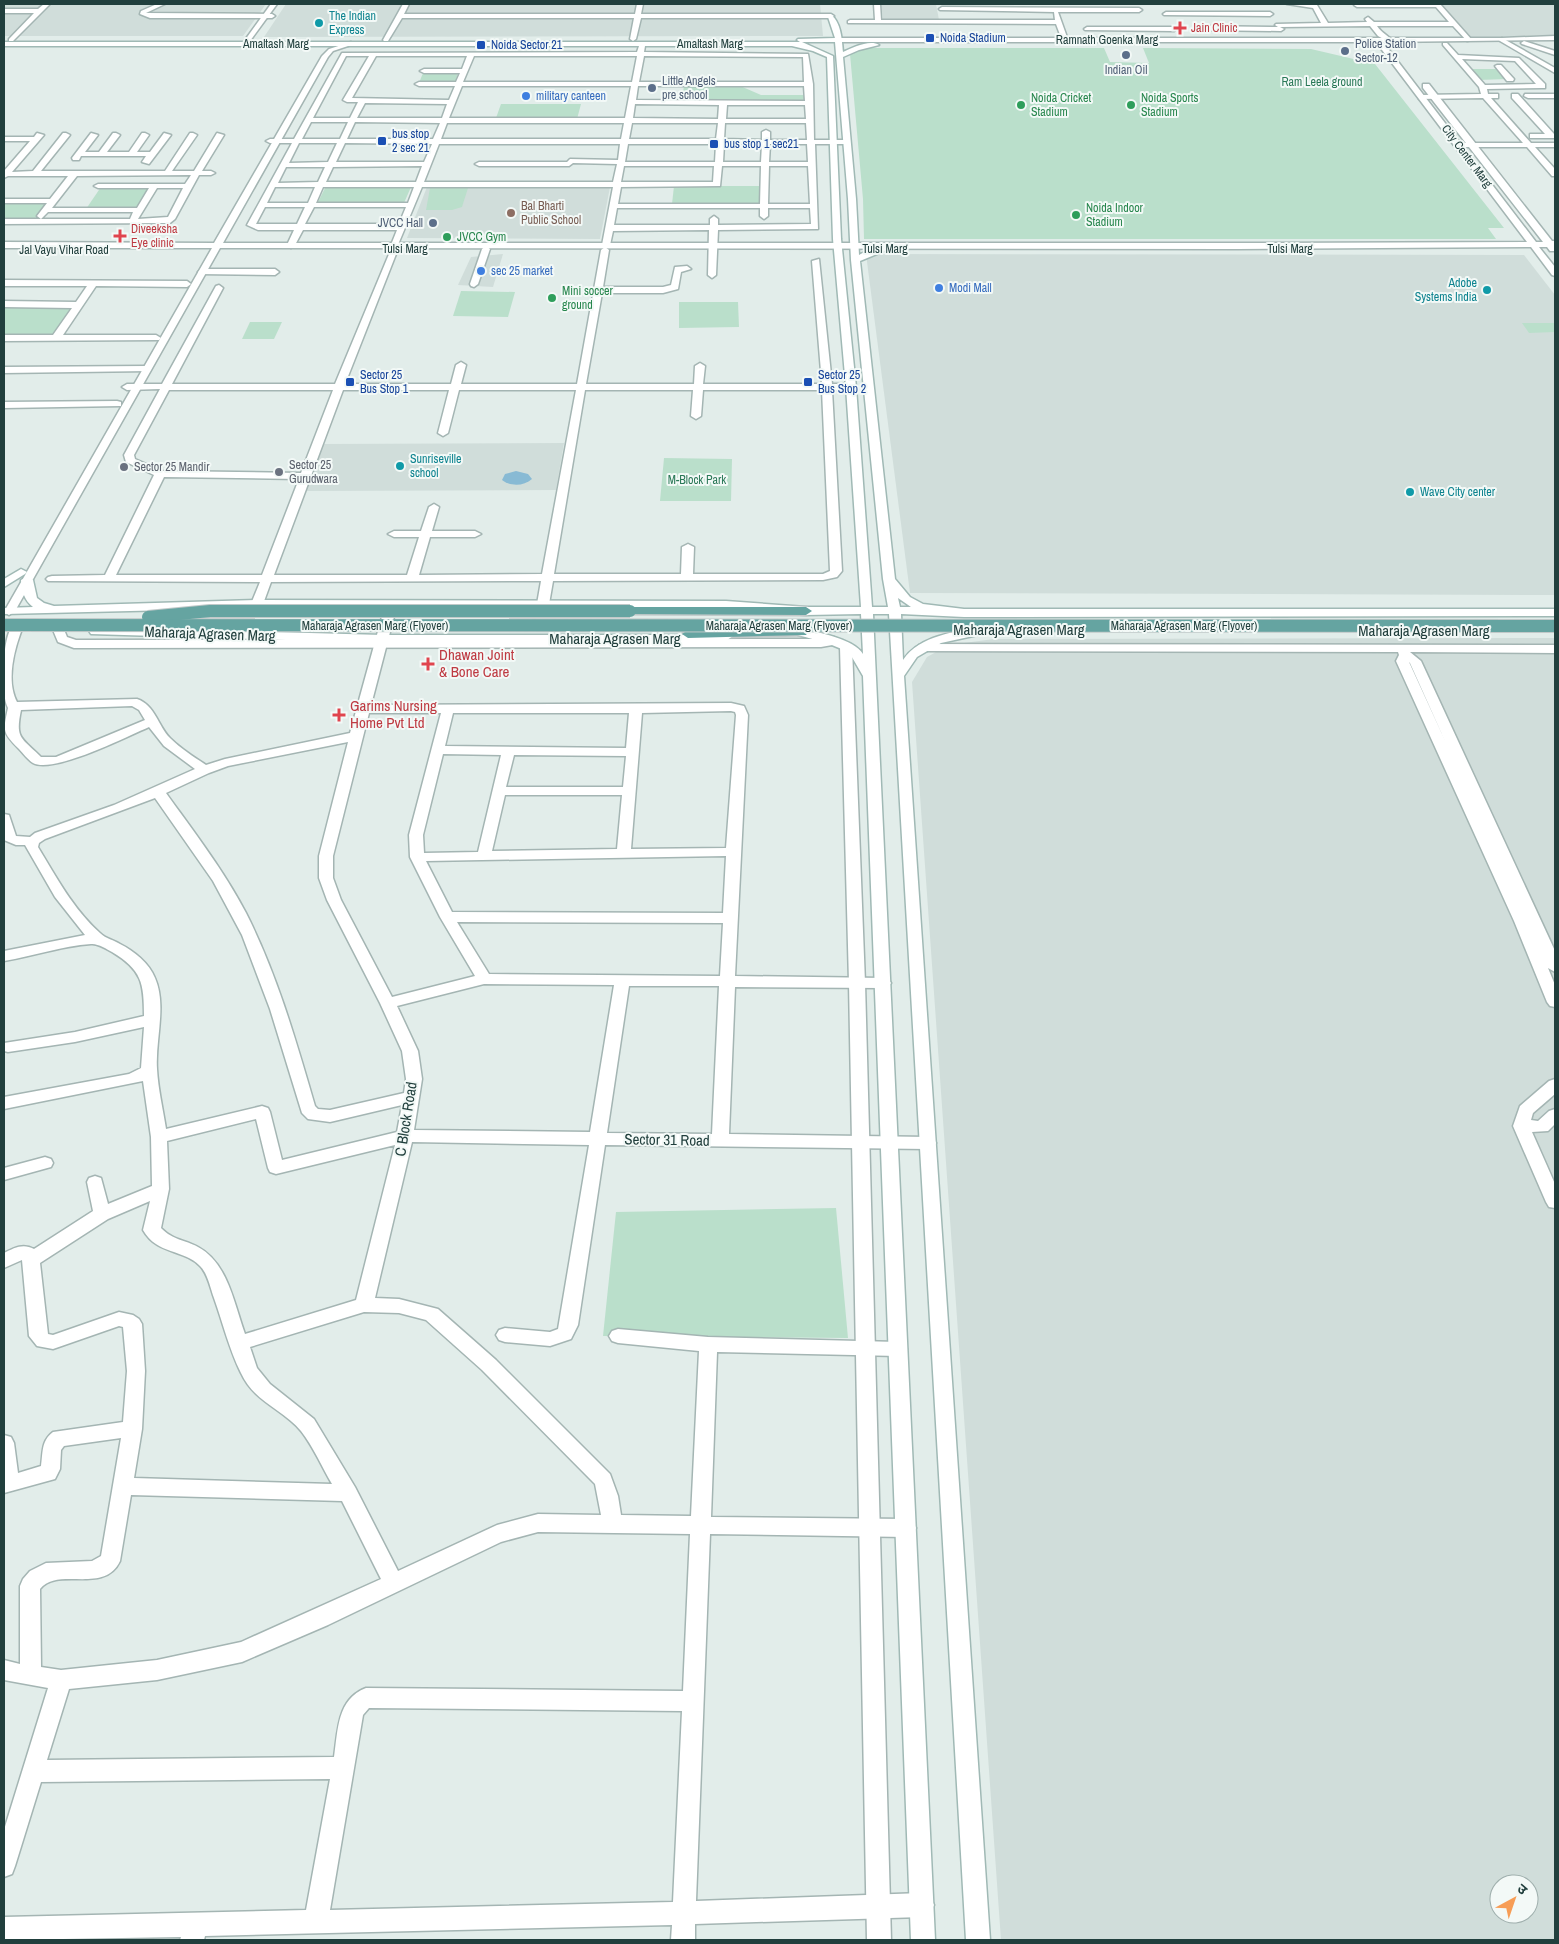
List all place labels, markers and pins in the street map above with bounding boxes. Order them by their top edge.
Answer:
place label: The Indian Express [329,8,376,38]
marker: The Indian Express [313,17,325,29]
place label: Jain Clinic [1191,20,1238,36]
marker: Jain Clinic [1173,21,1187,35]
place label: Noida Stadium [940,30,1006,46]
marker: Noida Stadium [924,32,936,44]
place label: Police Station Sector-12 [1355,36,1416,66]
place label: Noida Sector 21 [491,37,563,53]
marker: Noida Sector 21 [475,39,487,51]
marker: Police Station Sector-12 [1339,45,1351,57]
marker: Indian Oil [1120,49,1132,61]
place label: Indian Oil [1105,62,1147,78]
place label: Little Angels pre school [662,73,716,103]
marker: Little Angels pre school [646,82,658,94]
place label: military canteen [536,88,606,104]
marker: military canteen [520,90,532,102]
place label: Noida Cricket Stadium [1031,90,1091,120]
place label: Noida Sports Stadium [1141,90,1199,120]
marker: Noida Cricket Stadium [1015,99,1027,111]
marker: Noida Sports Stadium [1125,99,1137,111]
place label: bus stop 2 sec 21 [392,126,430,156]
marker: bus stop 2 sec 21 [376,135,388,147]
place label: bus stop 1 sec21 [724,136,799,152]
marker: bus stop 1 sec21 [708,138,720,150]
place label: Bal Bharti Public School [521,198,581,228]
place label: Noida Indoor Stadium [1086,200,1144,230]
marker: Bal Bharti Public School [505,207,517,219]
marker: Noida Indoor Stadium [1070,209,1082,221]
place label: JVCC Hall [378,215,423,231]
marker: JVCC Hall [427,217,439,229]
place label: Diveeksha Eye clinic [131,221,178,251]
marker: Diveeksha Eye clinic [113,229,127,243]
place label: JVCC Gym [457,229,506,245]
marker: JVCC Gym [441,231,453,243]
place label: sec 25 market [491,263,553,279]
marker: sec 25 market [475,265,487,277]
place label: Adobe Systems India [1415,275,1478,305]
place label: Modi Mall [949,280,992,296]
marker: Modi Mall [933,282,945,294]
place label: Mini soccer ground [562,283,614,313]
marker: Adobe Systems India [1481,284,1493,296]
marker: Mini soccer ground [546,292,558,304]
place label: Sector 25 Bus Stop 1 [360,367,409,397]
place label: Sector 25 Bus Stop 2 [818,367,866,397]
marker: Sector 25 Bus Stop 1 [344,376,356,388]
marker: Sector 25 Bus Stop 2 [802,376,814,388]
place label: Sunriseville school [410,451,461,481]
place label: Sector 25 Gurudwara [289,457,338,487]
place label: Sector 25 Mandir [134,459,210,475]
marker: Sunriseville school [394,460,406,472]
marker: Sector 25 Mandir [118,461,130,473]
marker: Sector 25 Gurudwara [273,466,285,478]
place label: Wave City center [1420,484,1496,500]
marker: Wave City center [1404,486,1416,498]
place label: Dhawan Joint & Bone Care [439,644,515,682]
marker: Dhawan Joint & Bone Care [421,657,435,671]
place label: Garims Nursing Home Pvt Ltd [350,695,437,733]
marker: Garims Nursing Home Pvt Ltd [332,708,346,722]

